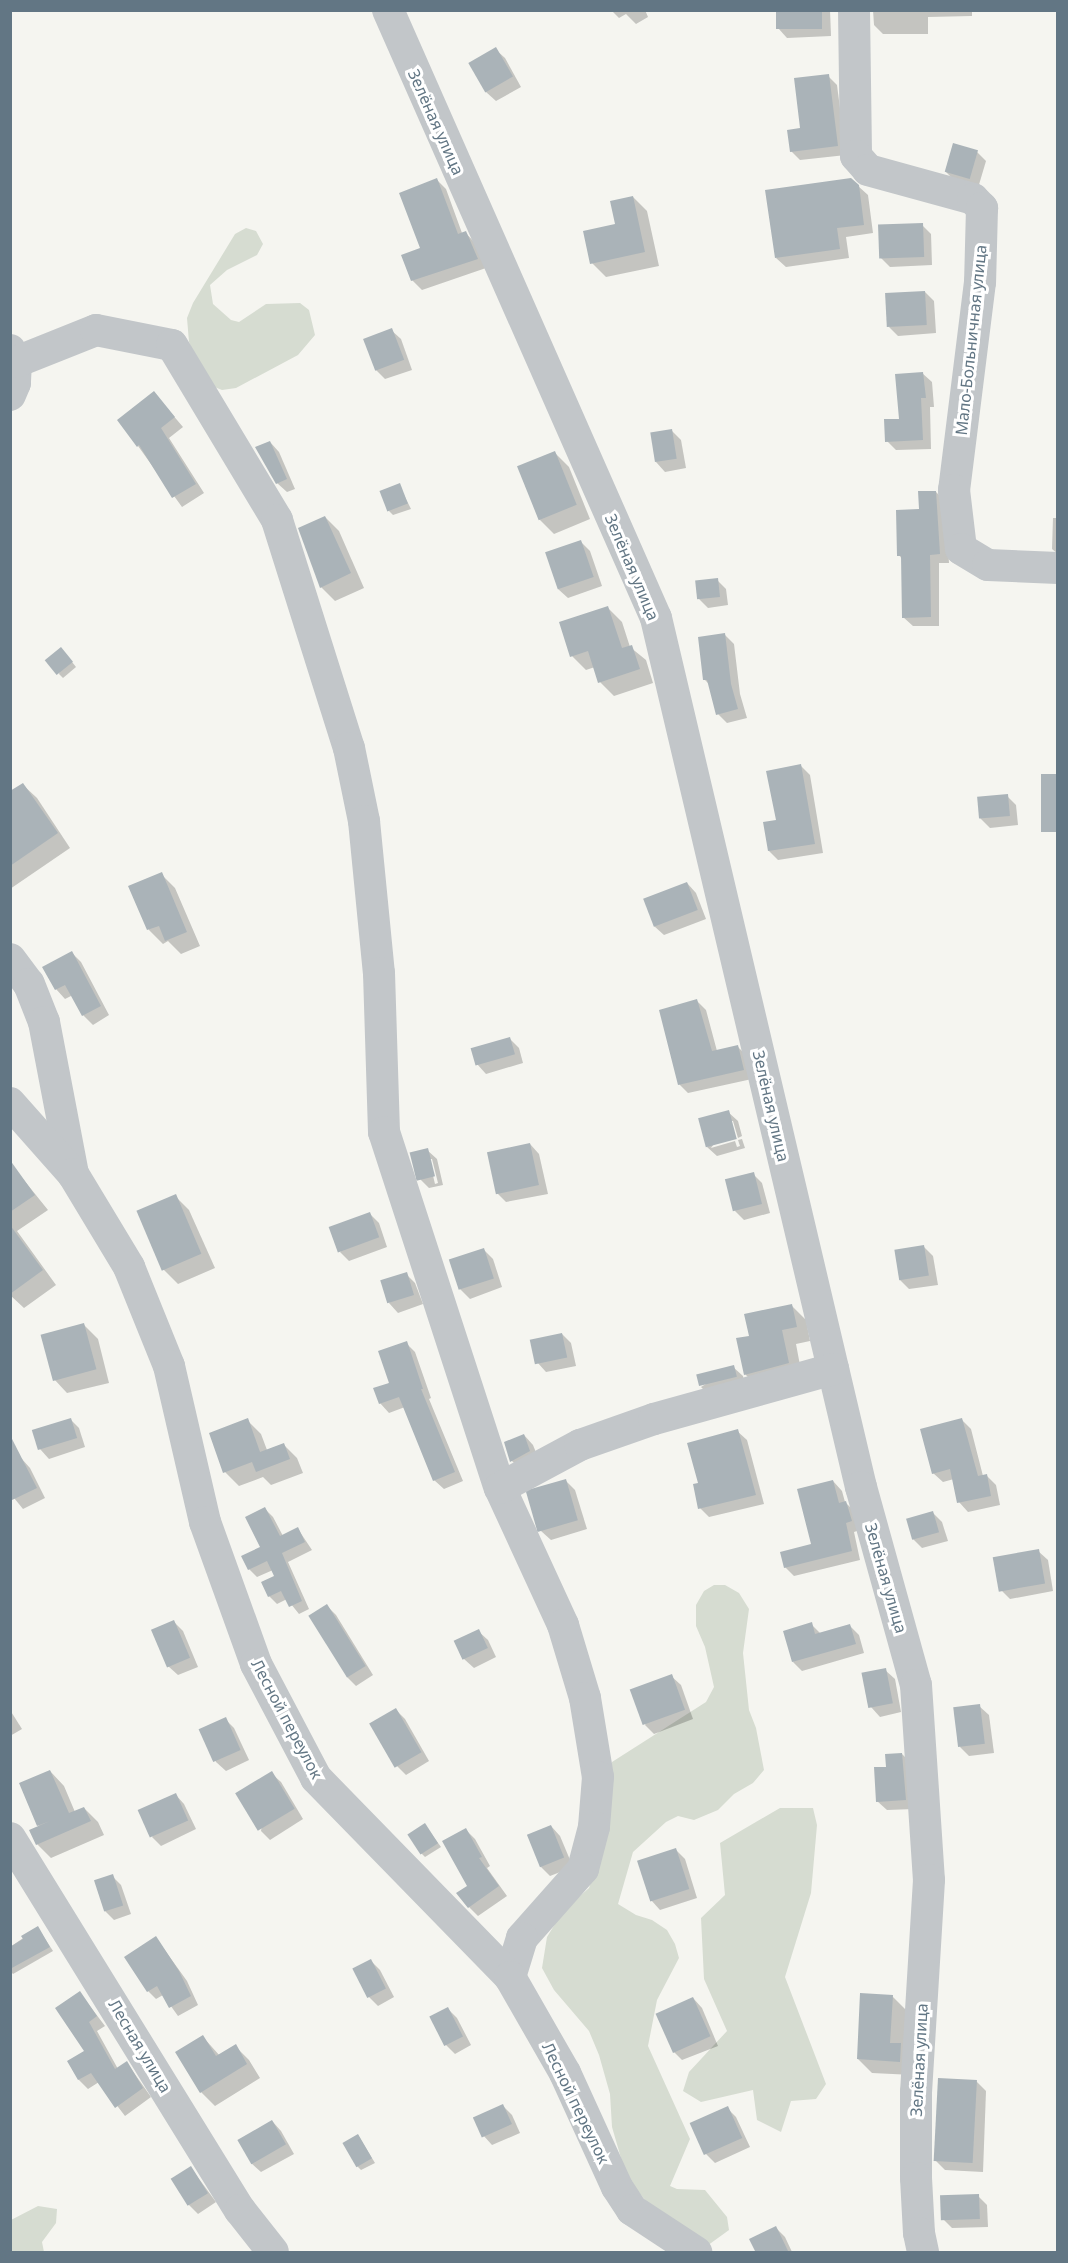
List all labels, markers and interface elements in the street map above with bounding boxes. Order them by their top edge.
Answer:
street label: Зелёная улица [404,66,468,178]
street label: Мало-Больничная улица [951,244,991,436]
street label: Зелёная улица [601,511,663,623]
street label: Зелёная улица [749,1048,793,1164]
street label: Зелёная улица [861,1521,911,1635]
street label: Лесной переулок [247,1656,327,1782]
street label: Лесная улица [105,1996,175,2096]
street label: Зелёная улица [906,2003,932,2117]
street label: Лесной переулок [538,2039,614,2167]

